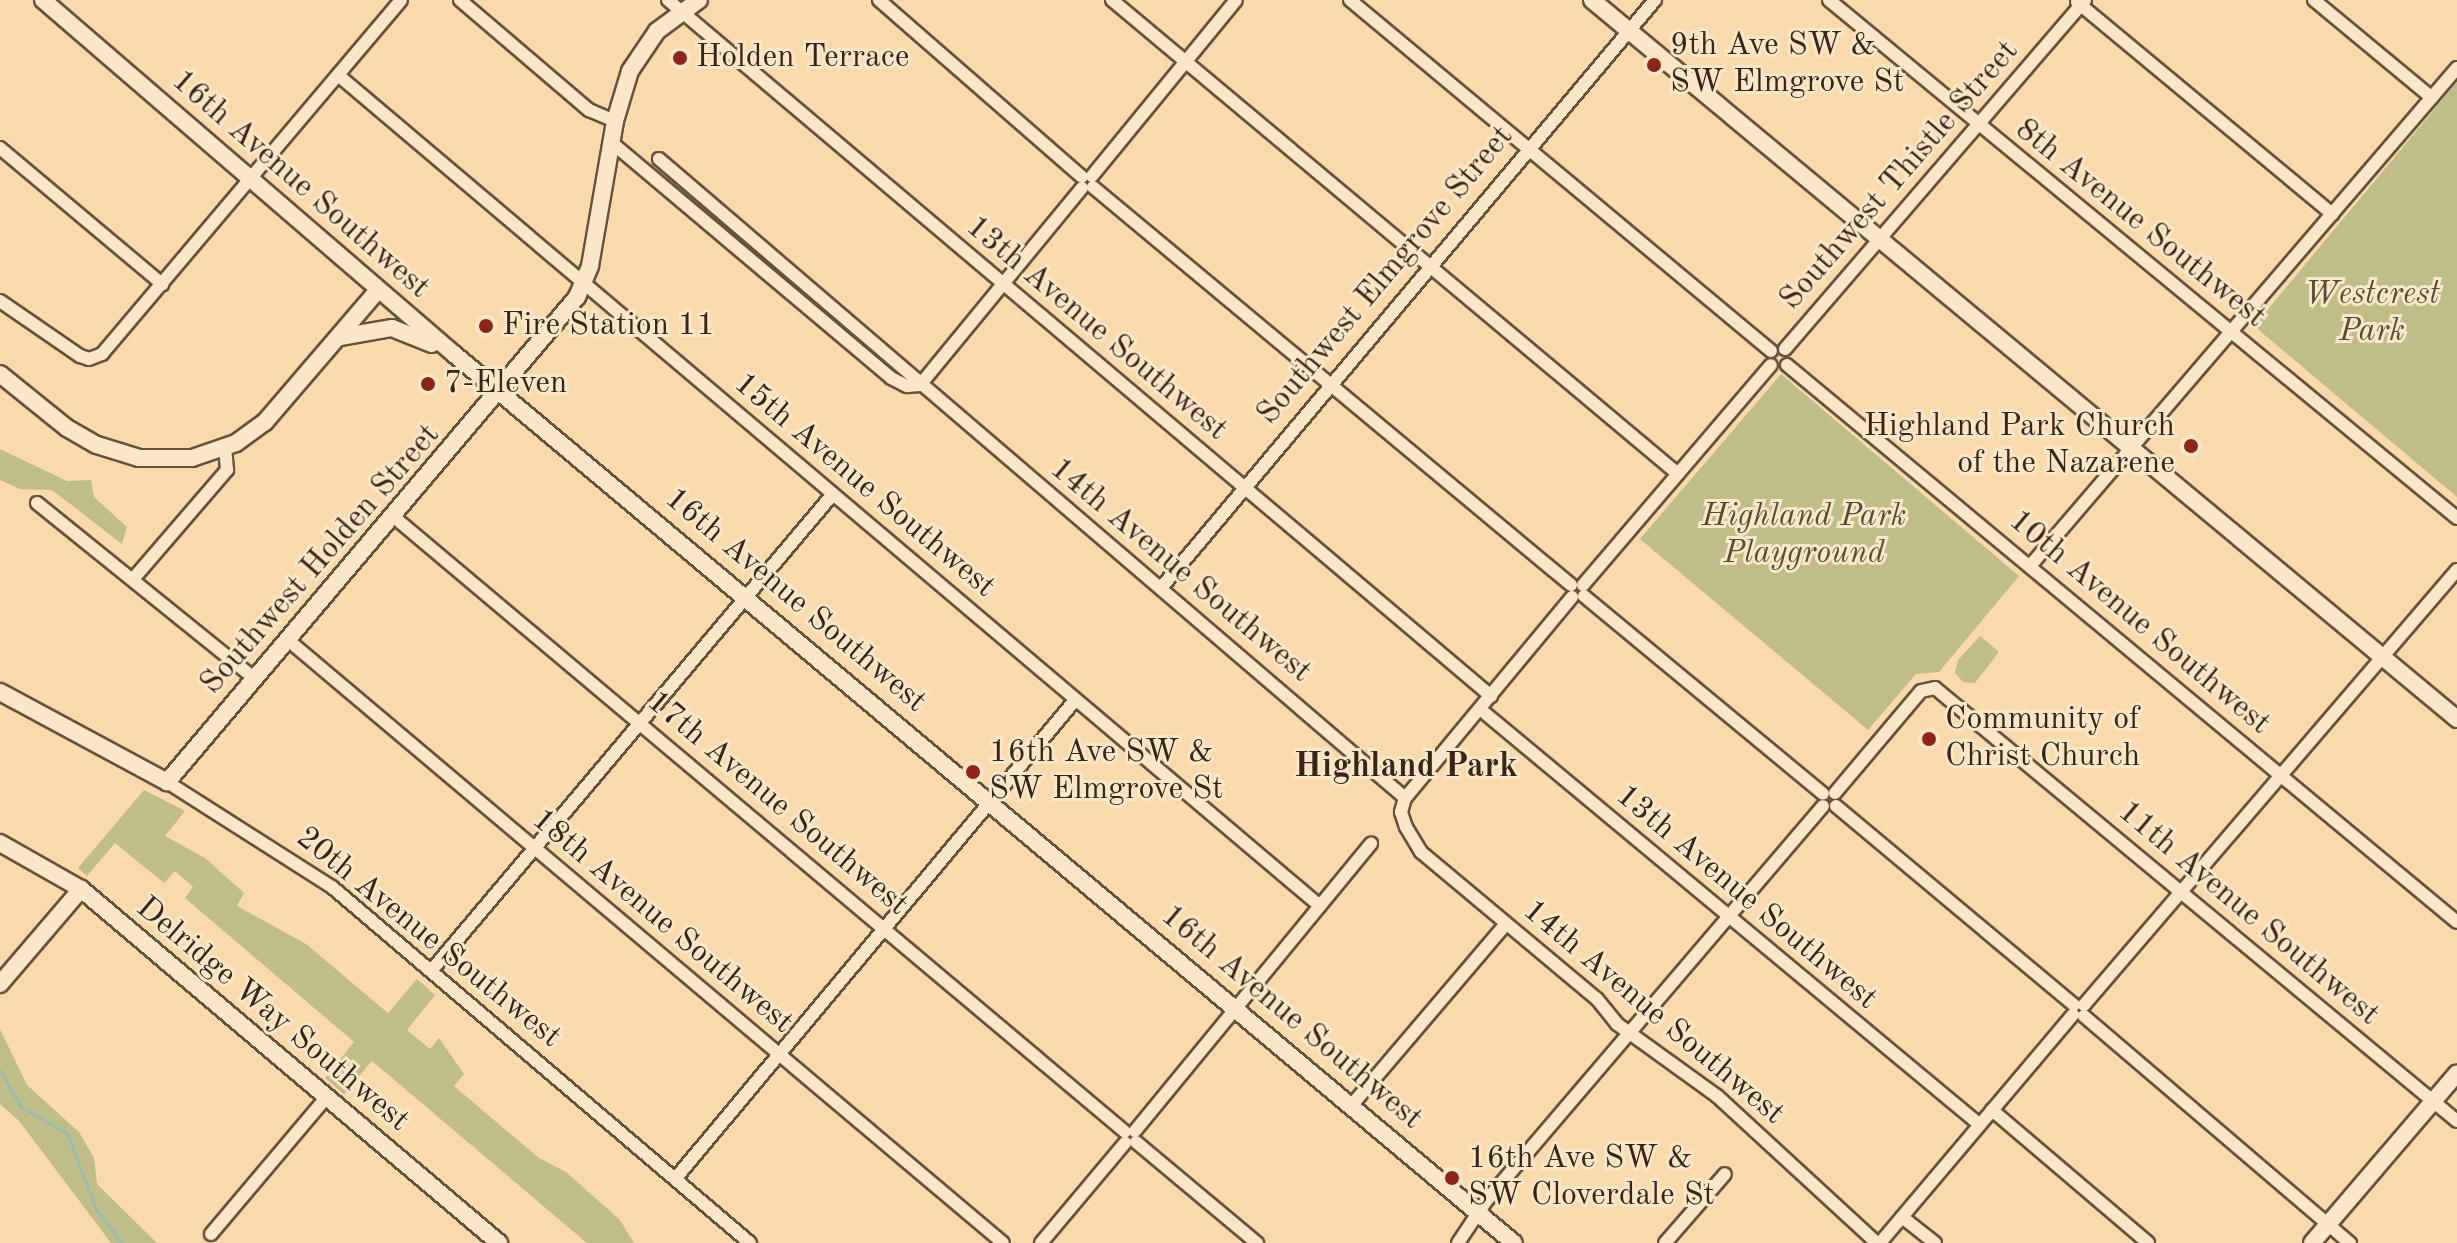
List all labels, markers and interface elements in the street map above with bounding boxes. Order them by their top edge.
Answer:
place label: 9th Ave SW & SW Elmgrove St [1670,28,1904,103]
street label: Southwest Thistle Street [1772,33,2028,319]
place label: Holden Terrace [696,39,910,77]
marker: Holden Terrace [671,49,689,67]
marker: 9th Ave SW & SW Elmgrove St [1645,56,1663,74]
street label: 16th Avenue Southwest [163,62,437,308]
street label: 8th Avenue Southwest [2007,111,2273,337]
street label: Southwest Elmgrove Street [1250,119,1522,433]
street label: 13th Avenue Southwest [957,208,1235,450]
park label: Westcrest Park [2304,277,2440,352]
place label: Fire Station 11 [502,307,715,345]
marker: Fire Station 11 [477,317,495,335]
place label: 7-Eleven [444,365,567,403]
street label: 15th Avenue Southwest [725,365,1003,607]
marker: 7-Eleven [419,375,437,393]
place label: Highland Park Church of the Nazarene [1864,409,2175,484]
street label: Southwest Holden Street [193,417,449,703]
marker: Highland Park Church of the Nazarene [2182,437,2200,455]
street label: 14th Avenue Southwest [1041,450,1319,692]
street label: 16th Avenue Southwest [656,480,934,722]
park label: Highland Park Playground [1702,499,1906,574]
street label: 10th Avenue Southwest [2000,502,2278,744]
street label: 17th Avenue Southwest [638,683,916,925]
place label: Community of Christ Church [1945,702,2140,777]
marker: Community of Christ Church [1920,730,1938,748]
place label: 16th Ave SW & SW Elmgrove St [989,735,1223,810]
district label: Highland Park [1294,748,1518,788]
marker: 16th Ave SW & SW Elmgrove St [964,763,982,781]
street label: 13th Avenue Southwest [1607,777,1885,1019]
street label: 11th Avenue Southwest [2109,793,2387,1035]
street label: 18th Avenue Southwest [523,801,801,1043]
street label: 20th Avenue Southwest [288,819,568,1057]
street label: Delridge Way Southwest [127,889,417,1141]
street label: 14th Avenue Southwest [1514,892,1792,1134]
street label: 16th Avenue Southwest [1152,897,1430,1139]
place label: 16th Ave SW & SW Cloverdale St [1468,1141,1715,1216]
marker: 16th Ave SW & SW Cloverdale St [1443,1169,1461,1187]

